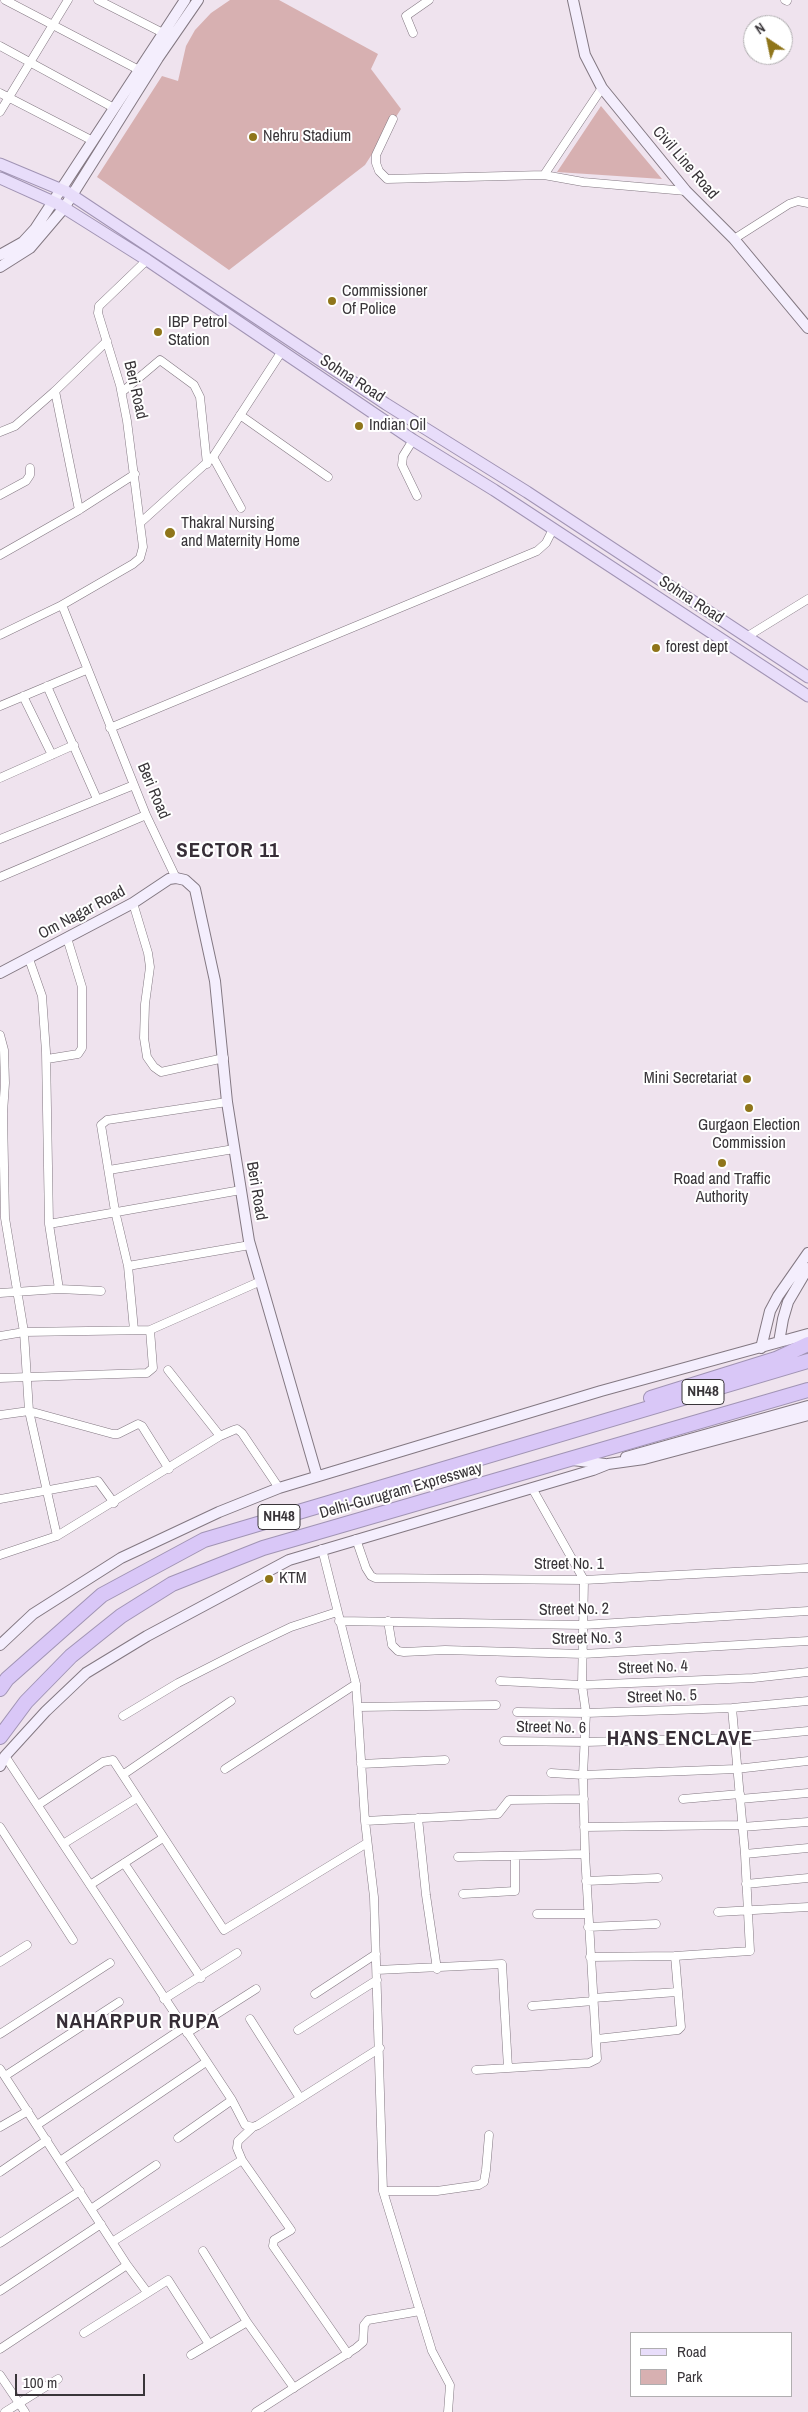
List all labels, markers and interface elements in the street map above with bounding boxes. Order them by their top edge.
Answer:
north arrow [743,15,793,65]
text: N [752,19,769,38]
street label: Civil Line Road [648,123,722,203]
place label: Nehru Stadium [263,127,351,147]
marker: Nehru Stadium [247,131,259,143]
place label: Commissioner Of Police [342,282,427,320]
marker: Commissioner Of Police [326,295,338,307]
place label: IBP Petrol Station [168,313,227,351]
marker: IBP Petrol Station [152,326,164,338]
street label: Sohna Road [316,351,388,407]
street label: Beri Road [119,359,151,421]
place label: Indian Oil [369,416,426,436]
marker: Indian Oil [353,420,365,432]
place label: Thakral Nursing and Maternity Home [181,514,300,552]
marker: Thakral Nursing and Maternity Home [163,526,177,540]
street label: Sohna Road [655,572,727,628]
place label: forest dept [666,638,728,658]
marker: forest dept [650,642,662,654]
street label: Beri Road [133,760,173,822]
district label: SECTOR 11 [175,838,281,864]
street label: Om Nagar Road [35,882,129,944]
place label: Mini Secretariat [644,1069,737,1089]
marker: Mini Secretariat [741,1073,753,1085]
marker: Gurgaon Election Commission [743,1102,755,1114]
place label: Gurgaon Election Commission [698,1116,800,1154]
marker: Road and Traffic Authority [716,1157,728,1169]
street label: Beri Road [241,1160,271,1222]
place label: Road and Traffic Authority [673,1170,771,1208]
road number: NH48 [682,1380,724,1404]
street label: Delhi-Gurugram Expressway [317,1459,485,1523]
road number: NH48 [258,1504,300,1530]
street label: Street No. 1 [534,1555,604,1575]
place label: KTM [279,1569,307,1589]
marker: KTM [263,1573,275,1585]
street label: Street No. 2 [539,1600,609,1620]
street label: Street No. 3 [552,1629,622,1649]
street label: Street No. 4 [618,1657,688,1679]
street label: Street No. 5 [627,1686,697,1708]
street label: Street No. 6 [516,1718,586,1738]
district label: HANS ENCLAVE [605,1726,755,1752]
district label: NAHARPUR RUPA [54,2009,222,2035]
legend [630,2332,793,2397]
text: Road [677,2341,706,2362]
scale bar [18,2364,148,2396]
text: Park [677,2366,702,2387]
text: 100 m [23,2372,57,2393]

